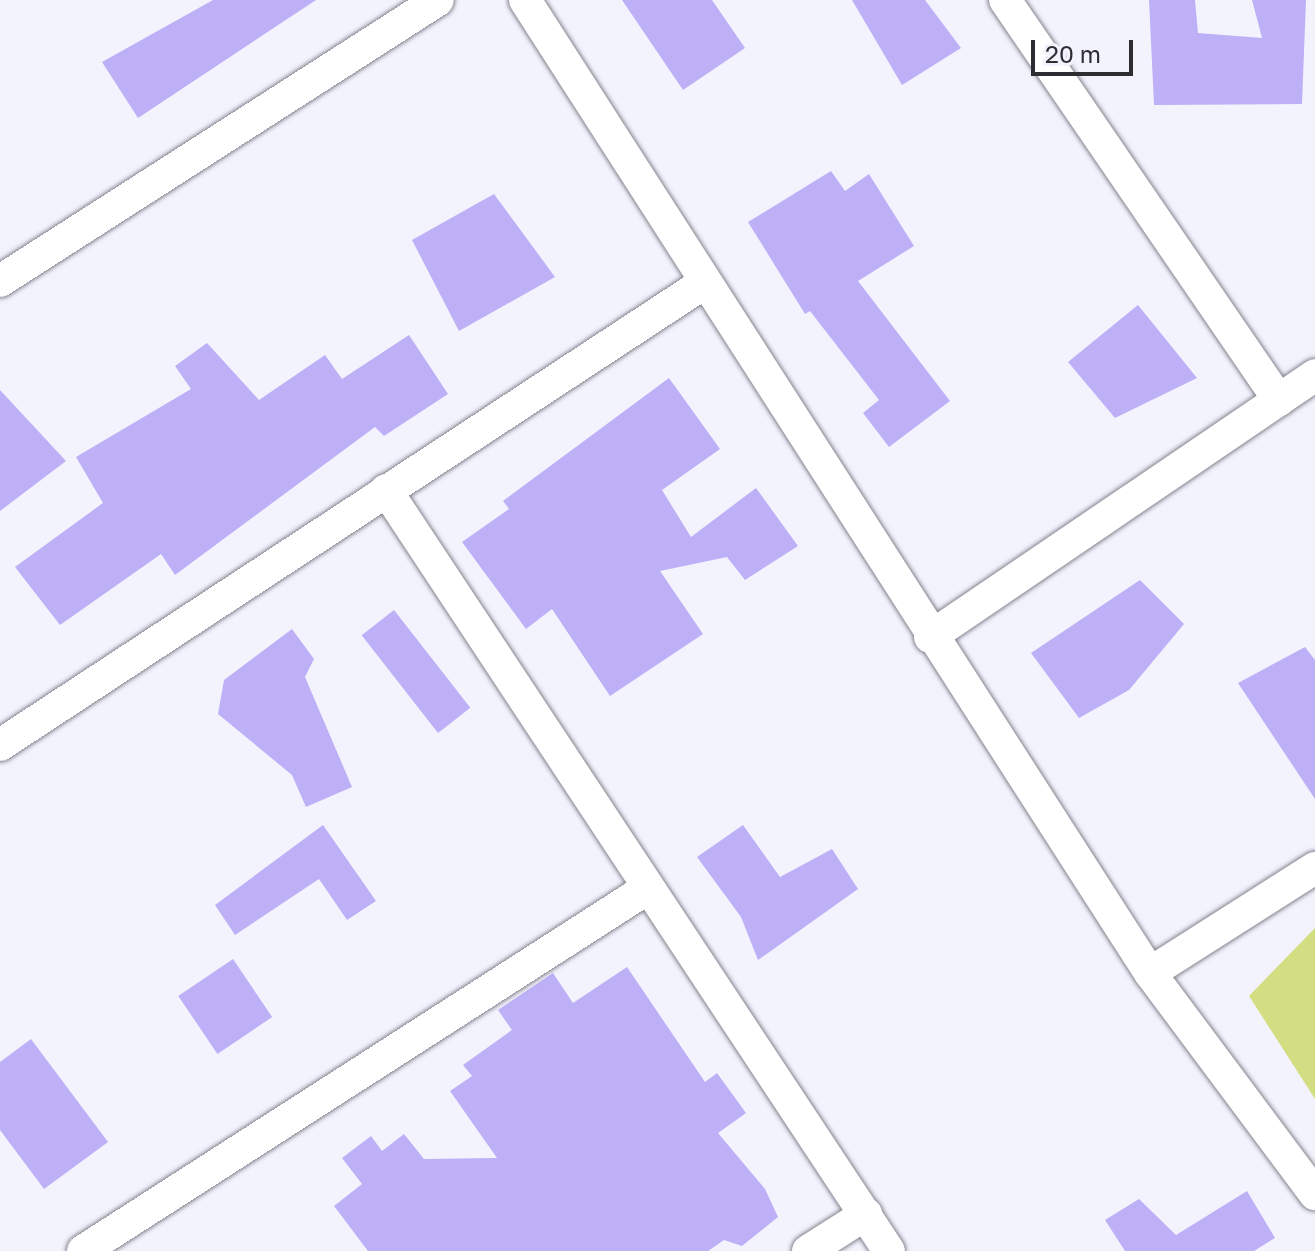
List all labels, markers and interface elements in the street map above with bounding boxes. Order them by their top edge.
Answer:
scale bar [1035,24,1137,74]
text: 20 m [1045,39,1101,68]

